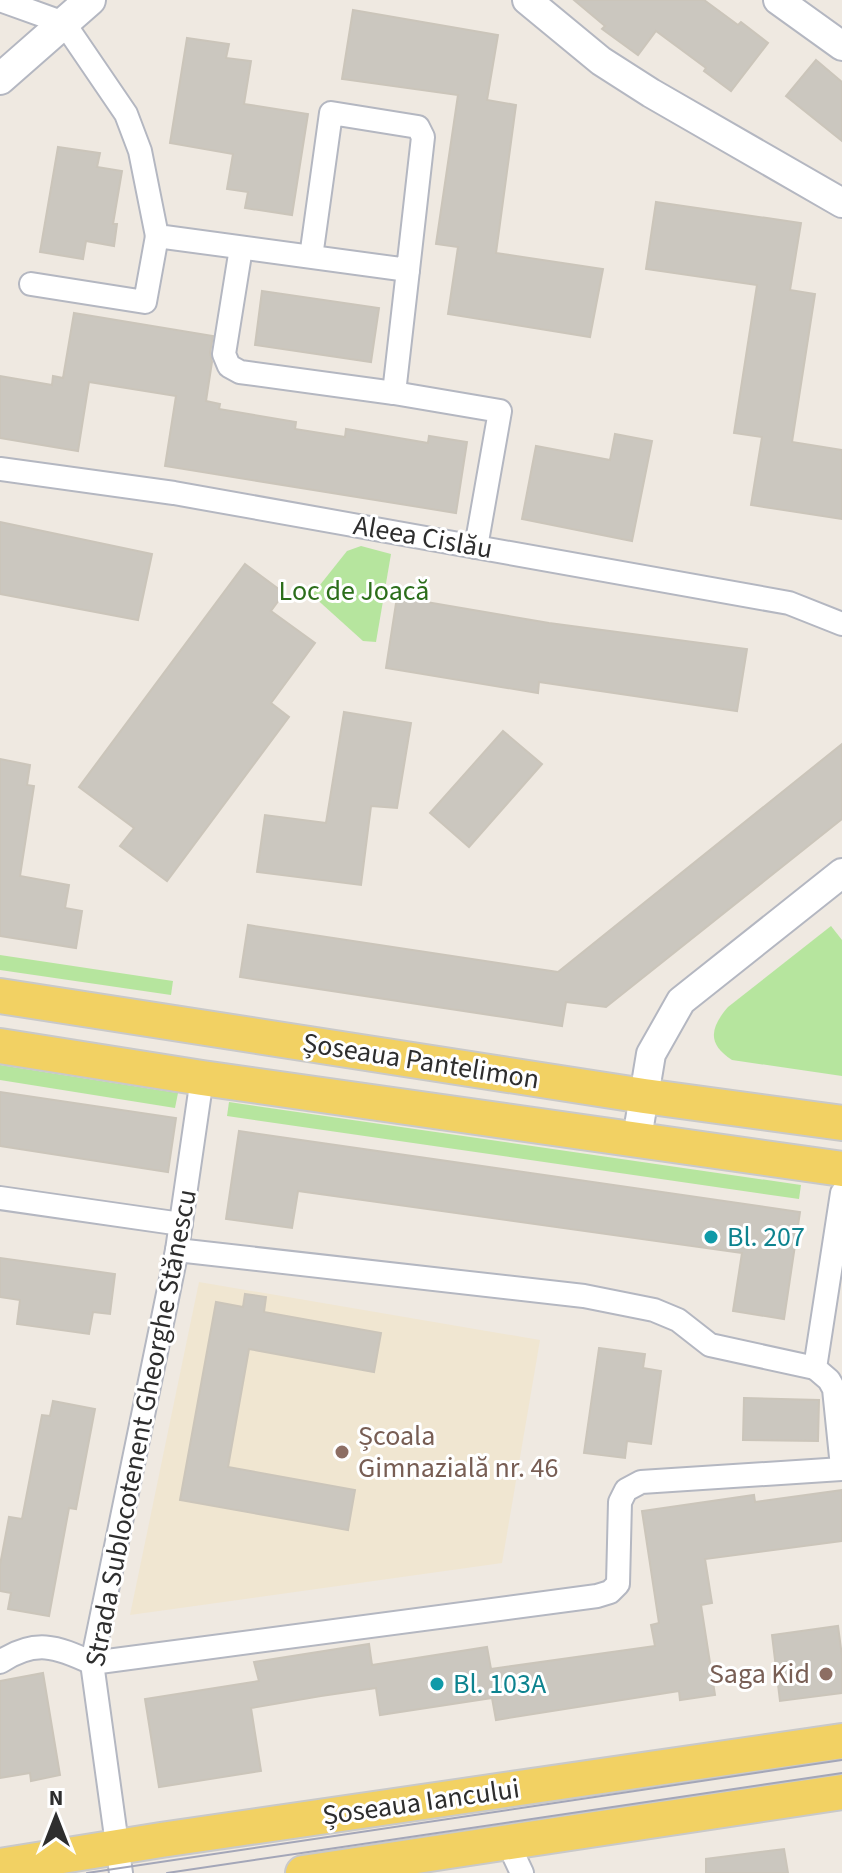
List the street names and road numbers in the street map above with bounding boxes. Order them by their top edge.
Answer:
street label: Aleea Cislău [350,505,496,569]
street label: Șoseaua Pantelimon [300,1023,542,1099]
street label: Strada Sublocotenent Gheorghe Stănescu [75,1186,207,1670]
street label: Șoseaua Iancului [320,1768,522,1836]

